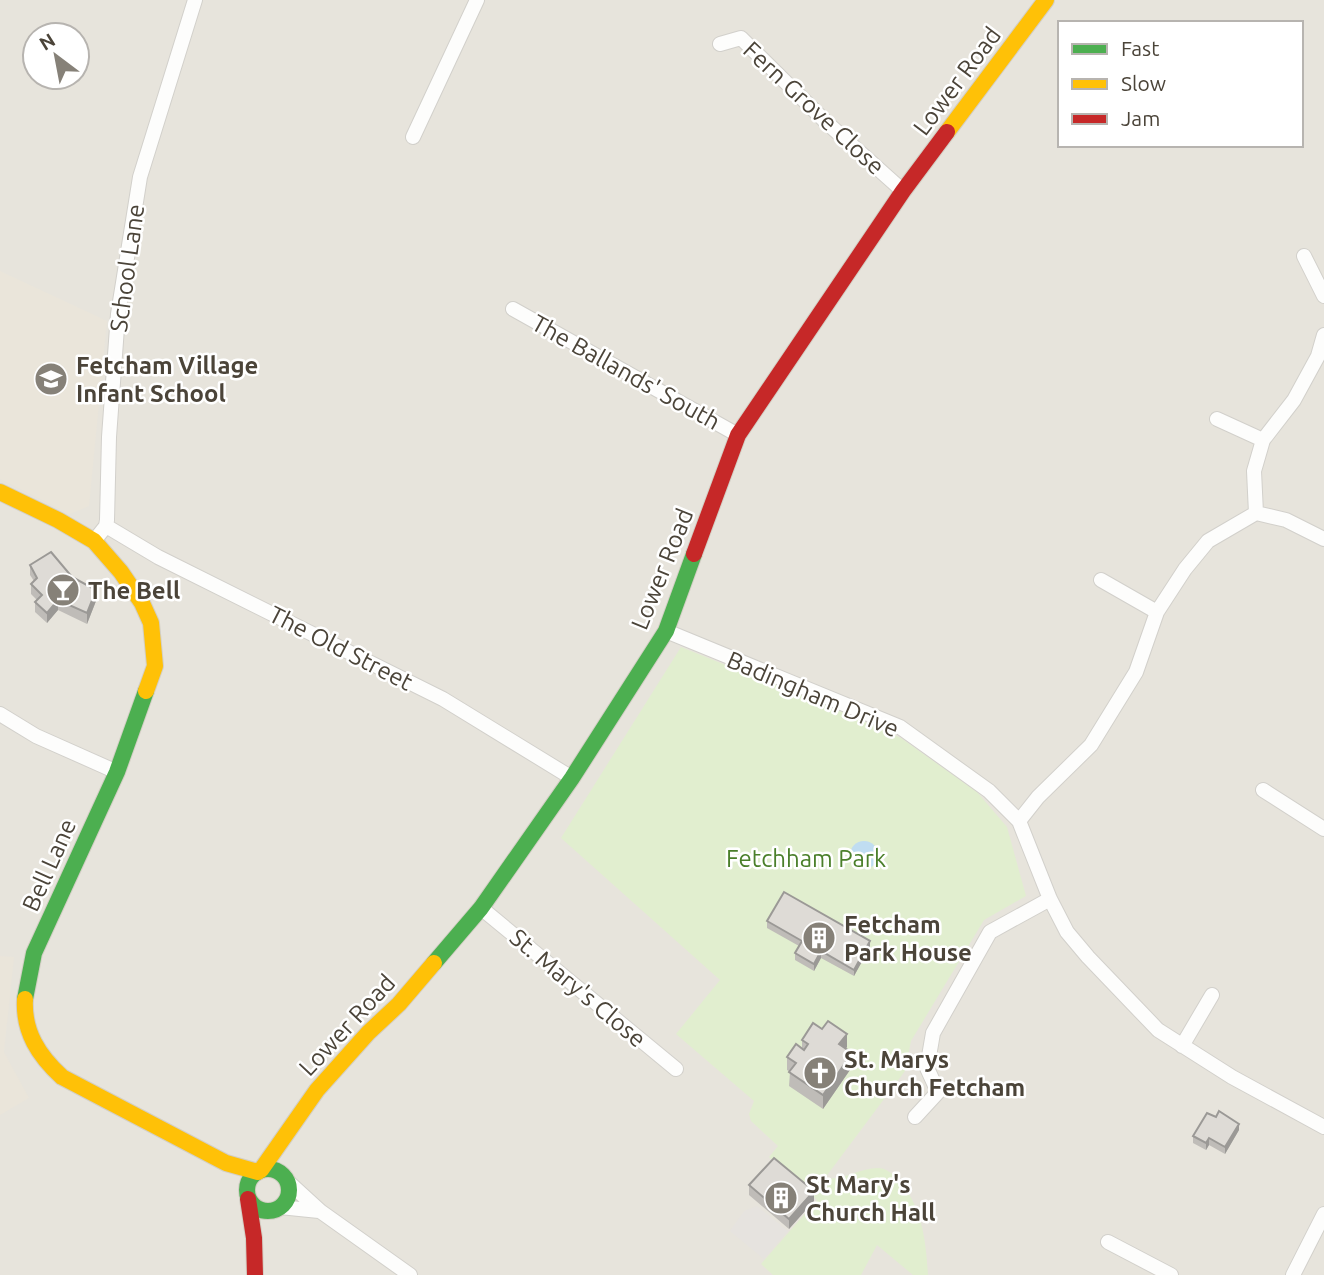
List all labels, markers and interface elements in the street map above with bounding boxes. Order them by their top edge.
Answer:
north arrow [21,21,91,91]
legend [1058,21,1303,147]
street label: Lower Road [908,22,1006,140]
text: N [35,28,59,55]
street label: Fern Grove Close [738,36,890,180]
text: Fast [1121,36,1159,60]
text: Slow [1121,71,1166,95]
text: Jam [1121,106,1160,130]
street label: School Lane [105,202,149,334]
street label: The Ballands' South [527,309,725,435]
place label: Fetcham Village Infant School [76,352,258,407]
school or university icon: Fetcham Village Infant School [32,360,70,398]
street label: Lower Road [626,505,698,633]
bar icon: The Bell [44,571,82,609]
place label: The Bell [88,577,180,604]
street label: The Old Street [265,600,418,696]
street label: Badingham Drive [723,646,903,742]
street label: Bell Lane [17,815,81,915]
park label: Fetchham Park [726,845,886,872]
place label: Fetcham Park House [844,911,972,966]
building icon: Fetcham Park House [800,919,838,957]
street label: St. Mary's Close [505,924,651,1052]
street label: Lower Road [293,969,401,1081]
place label: St. Marys Church Fetcham [844,1046,1025,1101]
church icon: St. Marys Church Fetcham [801,1054,839,1092]
place label: St Mary's Church Hall [806,1171,936,1226]
building icon: St Mary's Church Hall [762,1179,800,1217]

